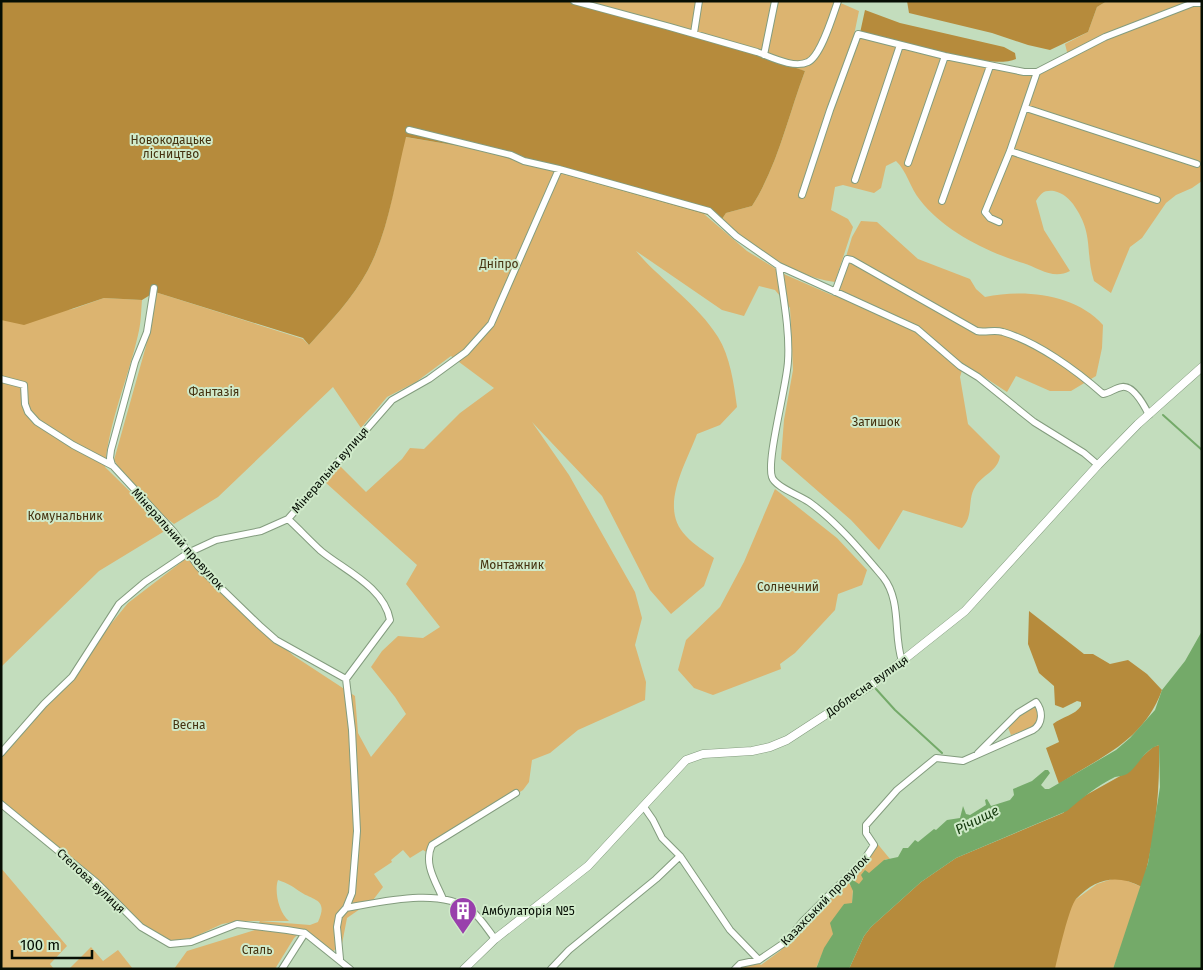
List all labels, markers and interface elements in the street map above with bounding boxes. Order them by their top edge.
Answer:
park label: Новокодацьке лісництво [130,133,212,161]
park label: Дніпро [478,257,519,271]
park label: Фантазія [189,385,239,399]
park label: Затишок [852,415,901,429]
street label: Мінеральна вулиця [289,424,371,516]
street label: Мінеральний провулок [129,485,228,593]
park label: Комунальник [27,509,103,523]
park label: Монтажник [480,558,545,572]
park label: Солнечний [757,580,819,594]
street label: Доблесна вулиця [822,652,911,720]
park label: Весна [172,718,206,732]
water label: Річище [952,802,1002,838]
street label: Степова вулиця [54,846,128,916]
street label: Казахський провулок [778,851,873,948]
building icon: Амбулаторія №5 [448,896,478,935]
place label: Амбулаторія №5 [482,904,575,918]
scale bar [12,928,92,960]
text: 100 m [20,936,60,954]
park label: Сталь [242,943,272,957]

